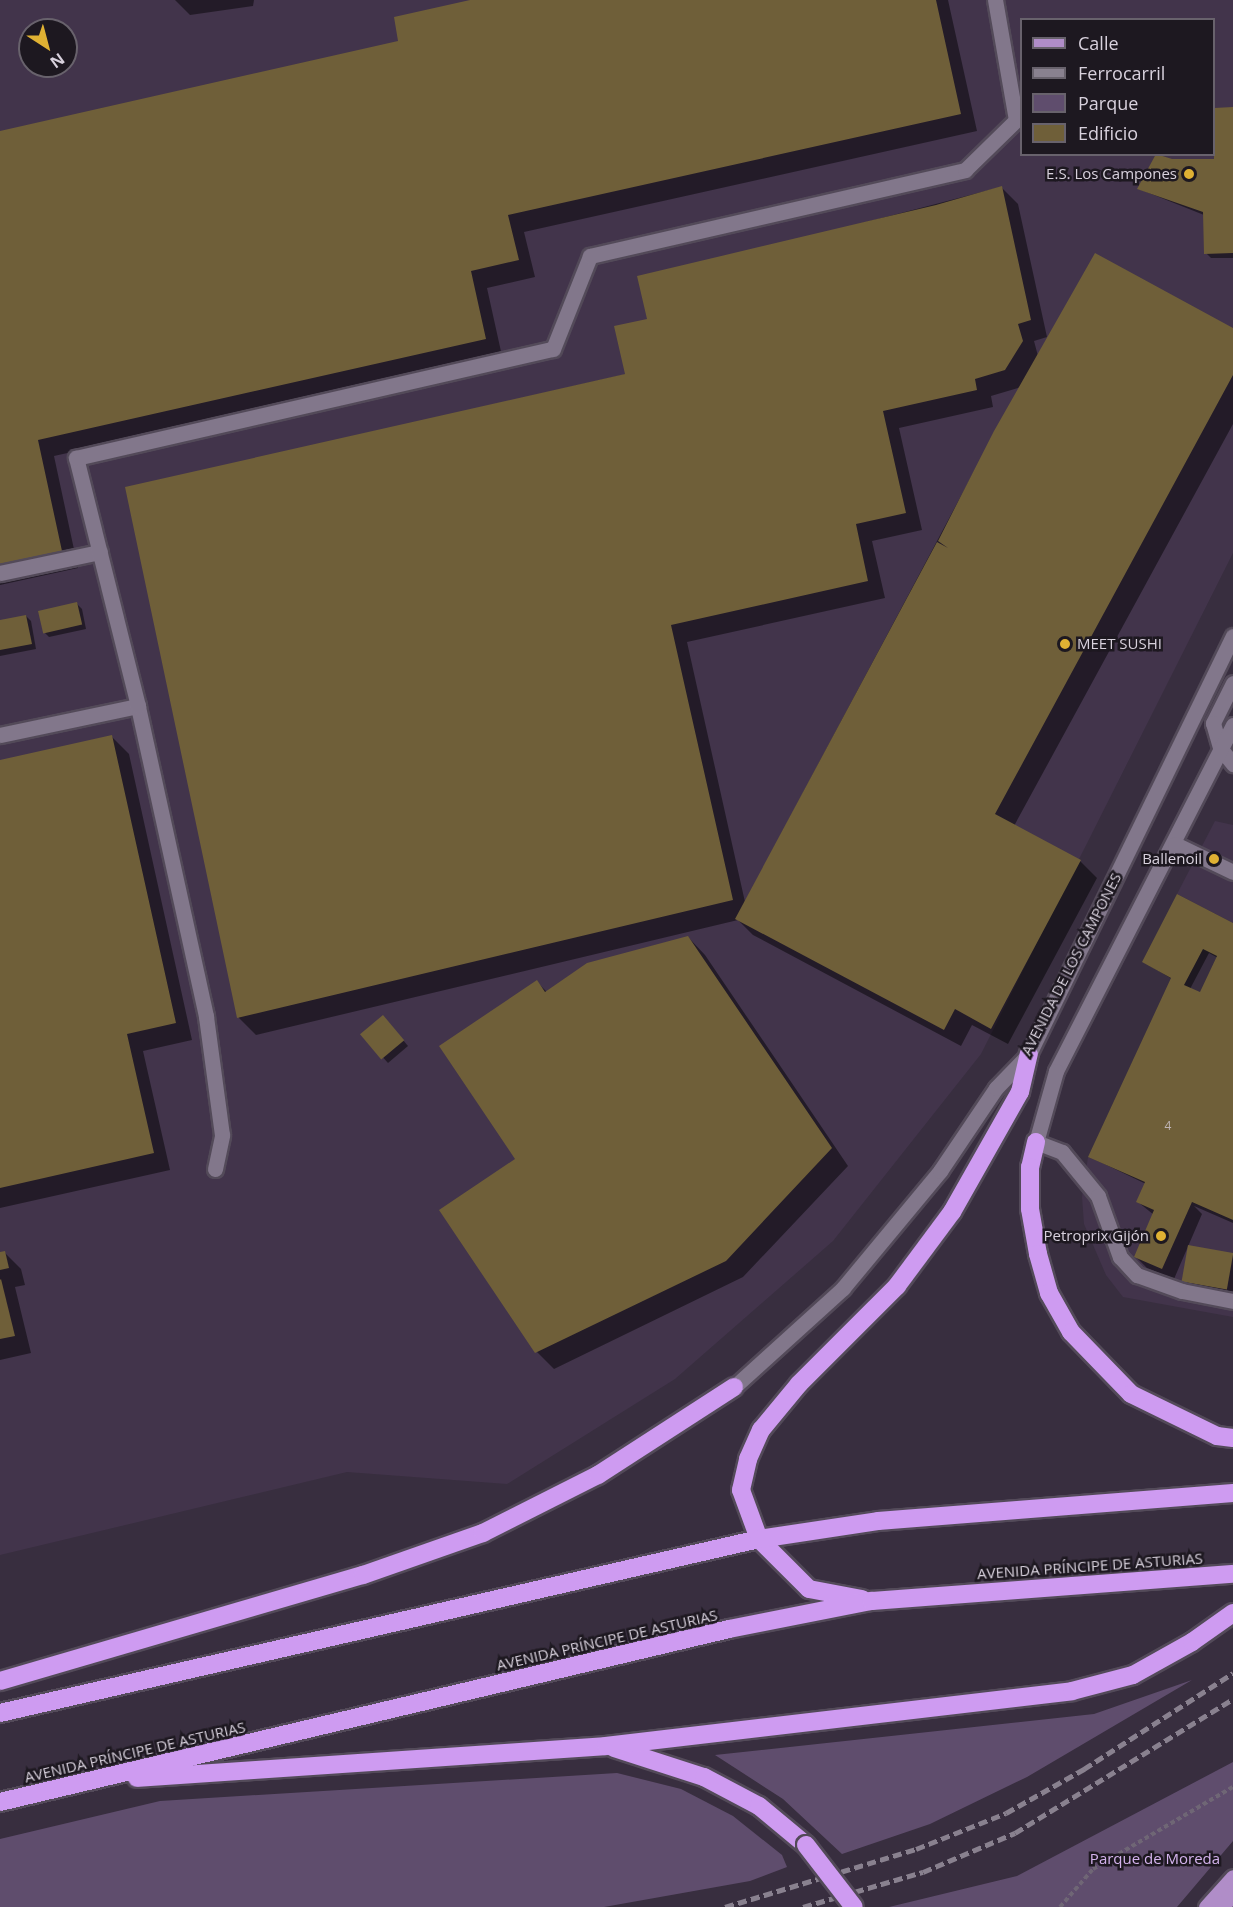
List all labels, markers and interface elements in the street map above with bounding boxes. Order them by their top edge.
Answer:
north arrow [18,18,78,78]
legend [1020,18,1215,156]
text: Calle [1078,31,1119,55]
text: N [46,48,69,74]
text: Ferrocarril [1078,61,1165,85]
text: Parque [1078,91,1138,115]
text: Edificio [1078,121,1138,145]
place label: E.S. Los Campones [1046,165,1177,183]
marker: E.S. Los Campones [1182,167,1196,181]
place label: MEET SUSHI [1077,635,1162,653]
marker: MEET SUSHI [1058,637,1072,651]
place label: Ballenoil [1142,850,1202,868]
marker: Ballenoil [1207,852,1221,866]
street label: AVENIDA DE LOS CAMPONES [1017,870,1125,1058]
house number: 4 [1165,1119,1171,1133]
place label: Petroprix Gijón [1044,1227,1149,1245]
marker: Petroprix Gijón [1154,1229,1168,1243]
street label: AVENIDA PRÍNCIPE DE ASTURIAS [976,1549,1204,1583]
street label: AVENIDA PRÍNCIPE DE ASTURIAS [495,1606,719,1674]
street label: AVENIDA PRÍNCIPE DE ASTURIAS [23,1718,247,1786]
park label: Parque de Moreda [1090,1850,1220,1868]

